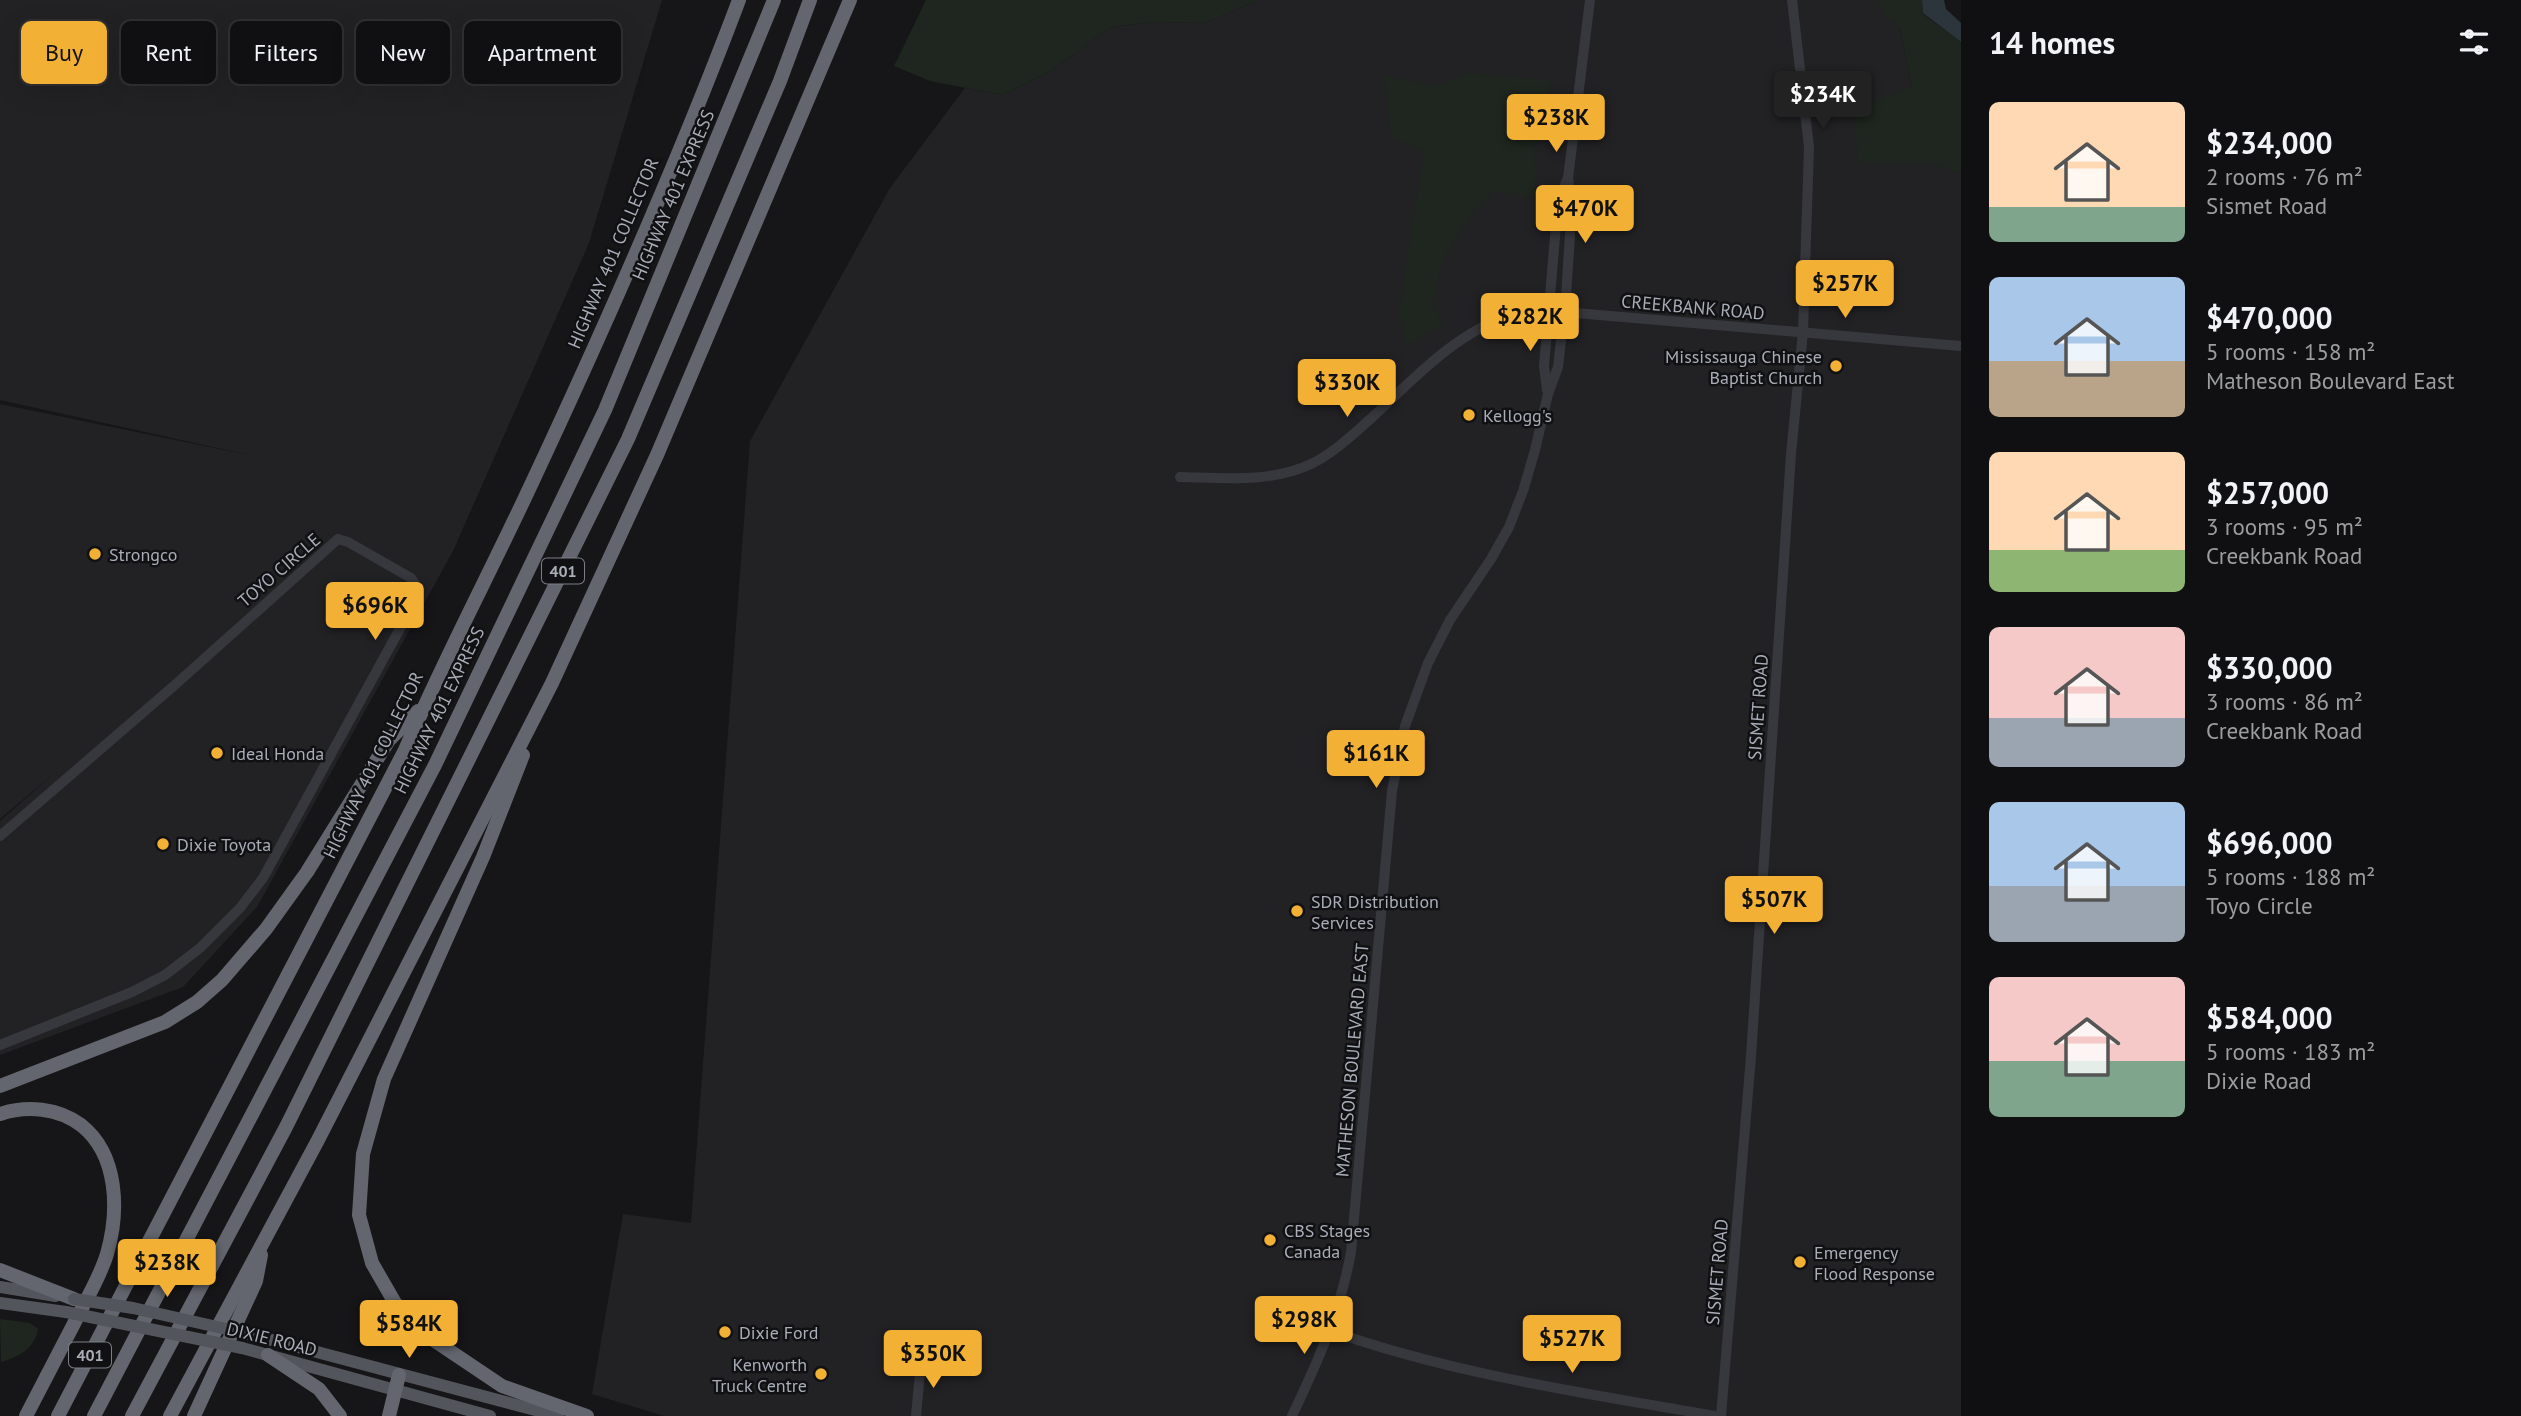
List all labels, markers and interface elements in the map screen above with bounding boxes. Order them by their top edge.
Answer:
chip: Buy [21,21,107,84]
chip: Rent [121,21,216,84]
chip: Filters [230,21,342,84]
chip: New [356,21,450,84]
chip: Apartment [464,21,621,84]
text: 14 homes [1989,23,2115,62]
icon: filters [2455,23,2493,61]
pin: $234K [1774,72,1872,131]
text: $234K [1790,79,1856,108]
pin: $238K [1507,94,1605,154]
text: $238K [1523,102,1589,131]
street label: HIGHWAY 401 EXPRESS [627,106,719,284]
text: $234,000 [2206,123,2333,162]
icon: home [2045,130,2129,214]
street label: HIGHWAY 401 COLLECTOR [562,154,664,352]
text: 2 rooms · 76 m² [2206,162,2363,191]
pin: $470K [1536,186,1634,245]
text: Sismet Road [2206,191,2327,220]
text: $470K [1552,193,1618,222]
pin: $257K [1796,260,1894,320]
text: $257K [1812,268,1878,297]
street label: CREEKBANK ROAD [1620,289,1766,325]
pin: $282K [1481,294,1579,353]
text: $470,000 [2206,298,2333,337]
text: $282K [1497,301,1563,330]
icon: home [2045,305,2129,389]
text: 5 rooms · 158 m² [2206,337,2375,366]
place label: Mississauga Chinese Baptist Church [1665,345,1822,389]
marker: Mississauga Chinese Baptist Church [1828,358,1844,374]
pin: $330K [1298,360,1396,419]
text: Matheson Boulevard East [2206,366,2455,395]
text: $330K [1314,367,1380,396]
place label: Kellogg's [1483,404,1552,427]
marker: Kellogg's [1461,407,1477,423]
text: $257,000 [2206,473,2329,512]
icon: home [2045,480,2129,564]
text: 3 rooms · 95 m² [2206,512,2363,541]
street label: TOYO CIRCLE [233,528,325,612]
text: Creekbank Road [2206,541,2362,570]
place label: Strongco [109,543,177,566]
marker: Strongco [87,546,103,562]
road number: 401 [542,558,584,584]
pin: $696K [326,582,424,642]
text: $696K [342,590,408,619]
street label: HIGHWAY 401 EXPRESS [389,623,489,797]
text: $330,000 [2206,648,2333,687]
street label: SISMET ROAD [1743,653,1773,761]
icon: home [2045,655,2129,739]
street label: HIGHWAY 401 COLLECTOR [318,668,428,862]
text: 3 rooms · 86 m² [2206,687,2363,716]
text: Creekbank Road [2206,716,2362,745]
pin: $161K [1327,730,1425,790]
text: $161K [1343,738,1409,767]
place label: Ideal Honda [231,742,324,765]
marker: Ideal Honda [209,745,225,761]
text: $696,000 [2206,823,2333,862]
icon: home [2045,830,2129,914]
place label: Dixie Toyota [177,833,271,856]
marker: Dixie Toyota [155,836,171,852]
text: 5 rooms · 188 m² [2206,862,2375,891]
pin: $507K [1725,876,1823,936]
text: $507K [1741,884,1807,913]
place label: SDR Distribution Services [1311,890,1439,934]
text: Toyo Circle [2206,891,2313,920]
marker: SDR Distribution Services [1289,903,1305,919]
street label: MATHESON BOULEVARD EAST [1330,942,1374,1178]
text: $584,000 [2206,998,2333,1037]
icon: home [2045,1005,2129,1089]
text: 5 rooms · 183 m² [2206,1037,2375,1066]
text: Dixie Road [2206,1066,2312,1095]
street label: SISMET ROAD [1701,1218,1733,1326]
place label: CBS Stages Canada [1284,1219,1370,1263]
marker: CBS Stages Canada [1262,1232,1278,1248]
pin: $238K [118,1240,216,1299]
place label: Emergency Flood Response [1814,1241,1935,1285]
text: $238K [134,1247,200,1276]
marker: Emergency Flood Response [1792,1254,1808,1270]
pin: $298K [1255,1296,1353,1356]
pin: $584K [360,1300,458,1360]
text: $298K [1271,1304,1337,1333]
text: $584K [376,1308,442,1337]
pin: $527K [1523,1316,1621,1375]
street label: DIXIE ROAD [225,1317,319,1361]
place label: Dixie Ford [739,1321,818,1344]
text: $527K [1539,1323,1605,1352]
marker: Dixie Ford [717,1324,733,1340]
pin: $350K [884,1330,982,1390]
text: $350K [900,1338,966,1367]
road number: 401 [69,1343,111,1368]
place label: Kenworth Truck Centre [712,1353,807,1397]
marker: Kenworth Truck Centre [813,1366,829,1382]

